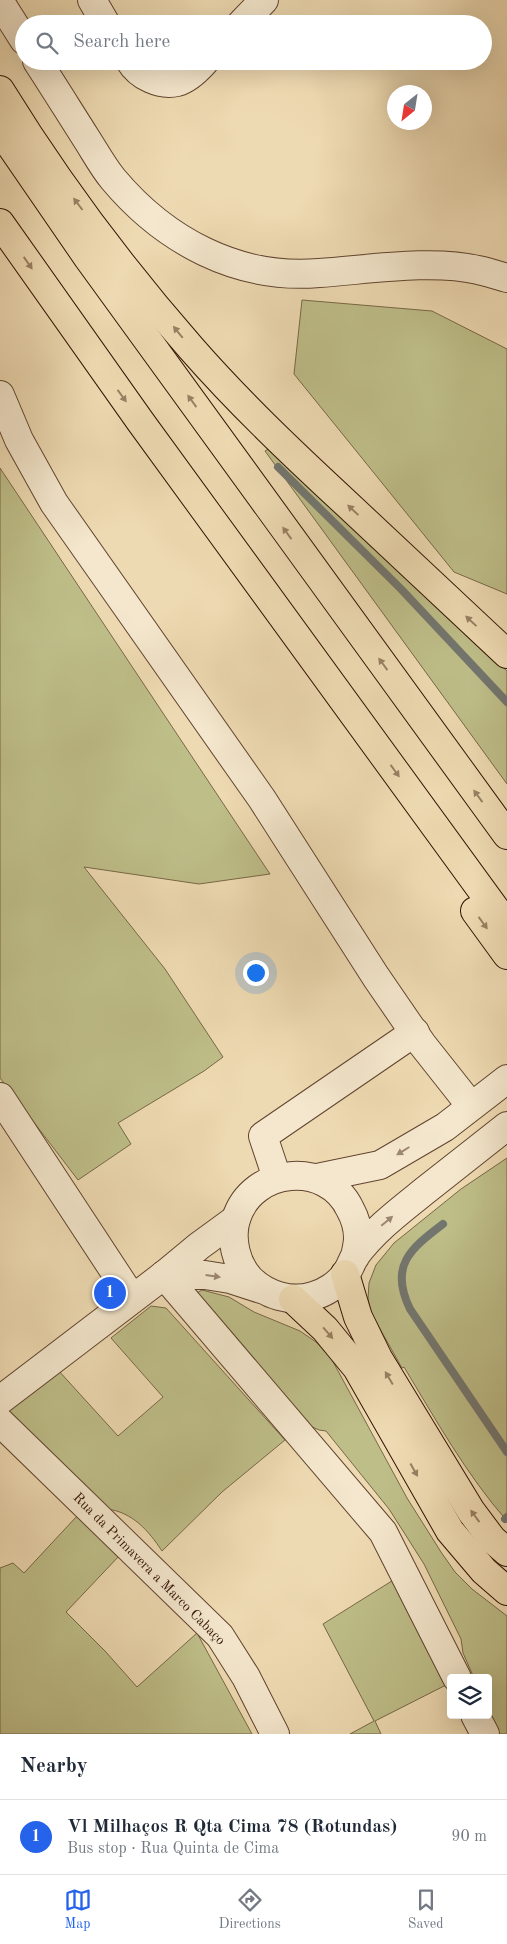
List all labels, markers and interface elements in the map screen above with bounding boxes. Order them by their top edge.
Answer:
search box [15,15,492,70]
icon: search [33,29,61,57]
text: Search here [73,33,170,52]
north arrow [387,85,432,130]
one-way arrow [72,198,83,211]
one-way arrow [23,256,33,270]
one-way arrow [172,326,183,339]
one-way arrow [117,389,127,403]
one-way arrow [187,394,197,408]
one-way arrow [347,504,359,516]
one-way arrow [282,526,292,540]
one-way arrow [466,615,478,627]
one-way arrow [378,657,388,671]
one-way arrow [390,764,400,778]
one-way arrow [473,789,483,803]
one-way arrow [478,916,488,930]
your location [243,960,269,986]
one-way arrow [396,1147,409,1156]
one-way arrow [381,1215,394,1226]
one-way arrow [205,1272,221,1280]
pin: 1 [94,1274,126,1312]
one-way arrow [322,1326,334,1338]
one-way arrow [385,1371,394,1384]
one-way arrow [410,1463,419,1476]
street label: Rua da Primavera a Marco Cabaço [70,1490,228,1648]
one-way arrow [470,1509,480,1523]
map controls [447,1674,492,1719]
button: layers [447,1674,492,1719]
text: Nearby [20,1756,88,1777]
text: Vl Milhaços R Qta Cima 78 (Rotundas) [67,1818,397,1837]
text: 1 [31,1829,41,1845]
text: 90 m [451,1829,487,1845]
text: Bus stop · Rua Quinta de Cima [67,1841,279,1857]
tab: Map [64,1886,92,1933]
tab: Directions [219,1886,281,1933]
tab: Saved [408,1886,443,1933]

